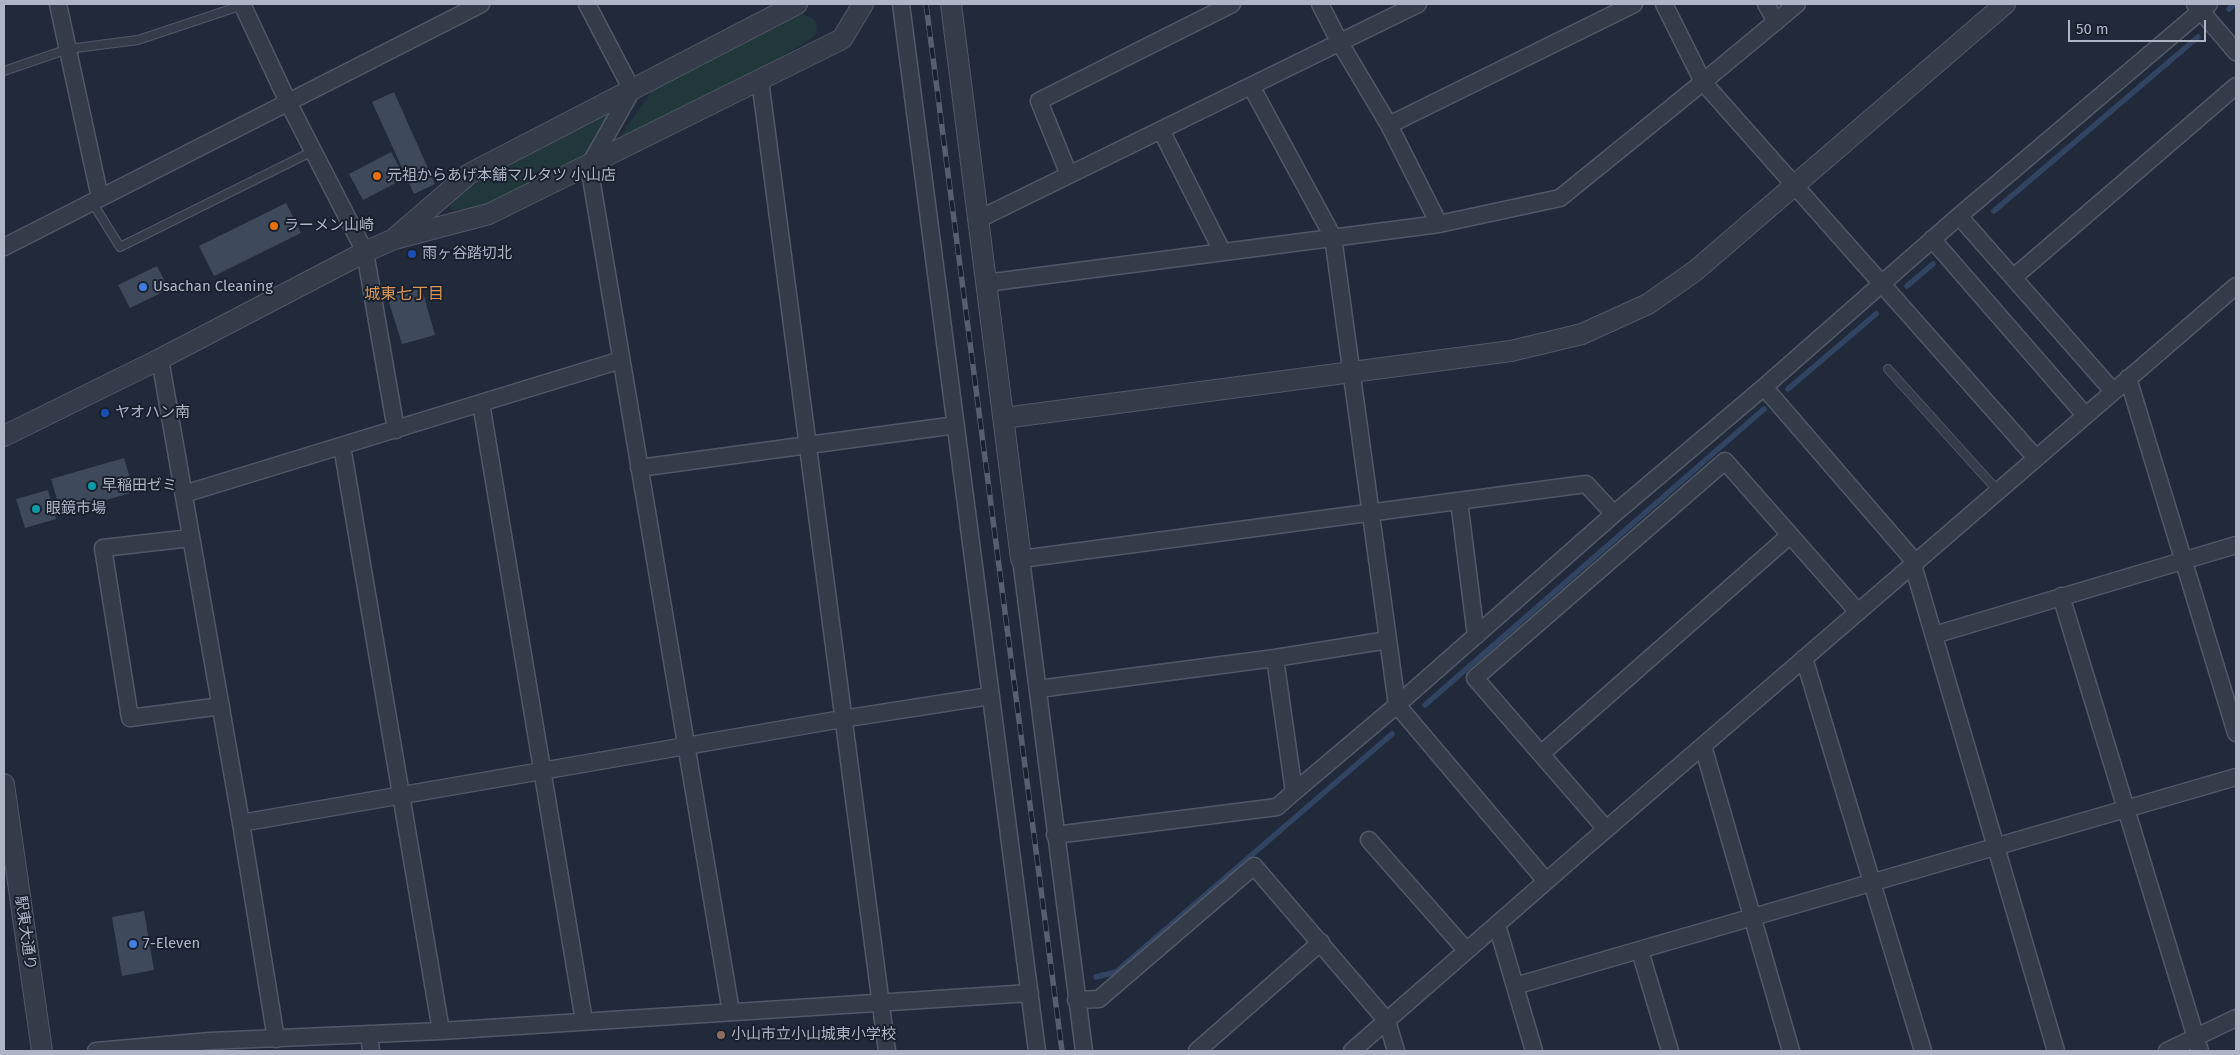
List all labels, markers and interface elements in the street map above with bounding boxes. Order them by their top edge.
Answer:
scale bar [2070,10,2208,42]
text: 50 m [2076,20,2109,38]
place label: 元祖からあげ本舗マルタツ 小山店 [387,167,616,185]
marker: 元祖からあげ本舗マルタツ 小山店 [371,170,383,182]
place label: ラーメン山崎 [284,217,374,235]
marker: ラーメン山崎 [268,220,280,232]
place label: 雨ヶ谷踏切北 [422,245,512,263]
marker: 雨ヶ谷踏切北 [406,248,418,260]
place label: Usachan Cleaning [153,278,273,296]
marker: Usachan Cleaning [137,281,149,293]
district label: 城東七丁目 [364,285,444,305]
place label: ヤオハン南 [115,404,190,422]
marker: ヤオハン南 [99,407,111,419]
place label: 早稲田ゼミ [102,477,177,495]
marker: 早稲田ゼミ [86,480,98,492]
place label: 眼鏡市場 [46,500,106,518]
marker: 眼鏡市場 [30,503,42,515]
street label: 駅東大通り [11,895,39,971]
place label: 7-Eleven [143,935,200,953]
marker: 7-Eleven [127,938,139,950]
place label: 小山市立小山城東小学校 [731,1026,896,1044]
marker: 小山市立小山城東小学校 [715,1029,727,1041]

